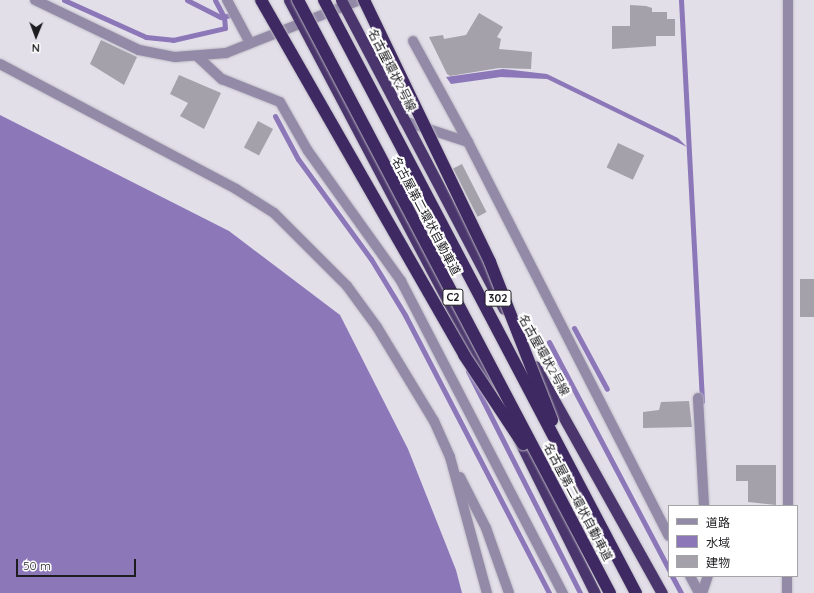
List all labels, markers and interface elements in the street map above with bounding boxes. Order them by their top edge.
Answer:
north arrow [16,16,56,56]
street label: 名古屋環状2号線 [365,26,419,114]
text: N [32,41,40,55]
street label: 名古屋第二環状自動車道 [389,154,463,278]
road number: C2 [442,288,464,306]
road number: 302 [484,289,512,307]
street label: 名古屋環状2号線 [516,312,572,398]
street label: 名古屋第二環状自動車道 [541,440,615,564]
legend [668,505,798,577]
text: 道路 [706,515,730,530]
text: 水域 [706,535,730,550]
scale bar [18,551,138,577]
text: 建物 [706,555,730,570]
text: 50 m [23,558,51,573]

